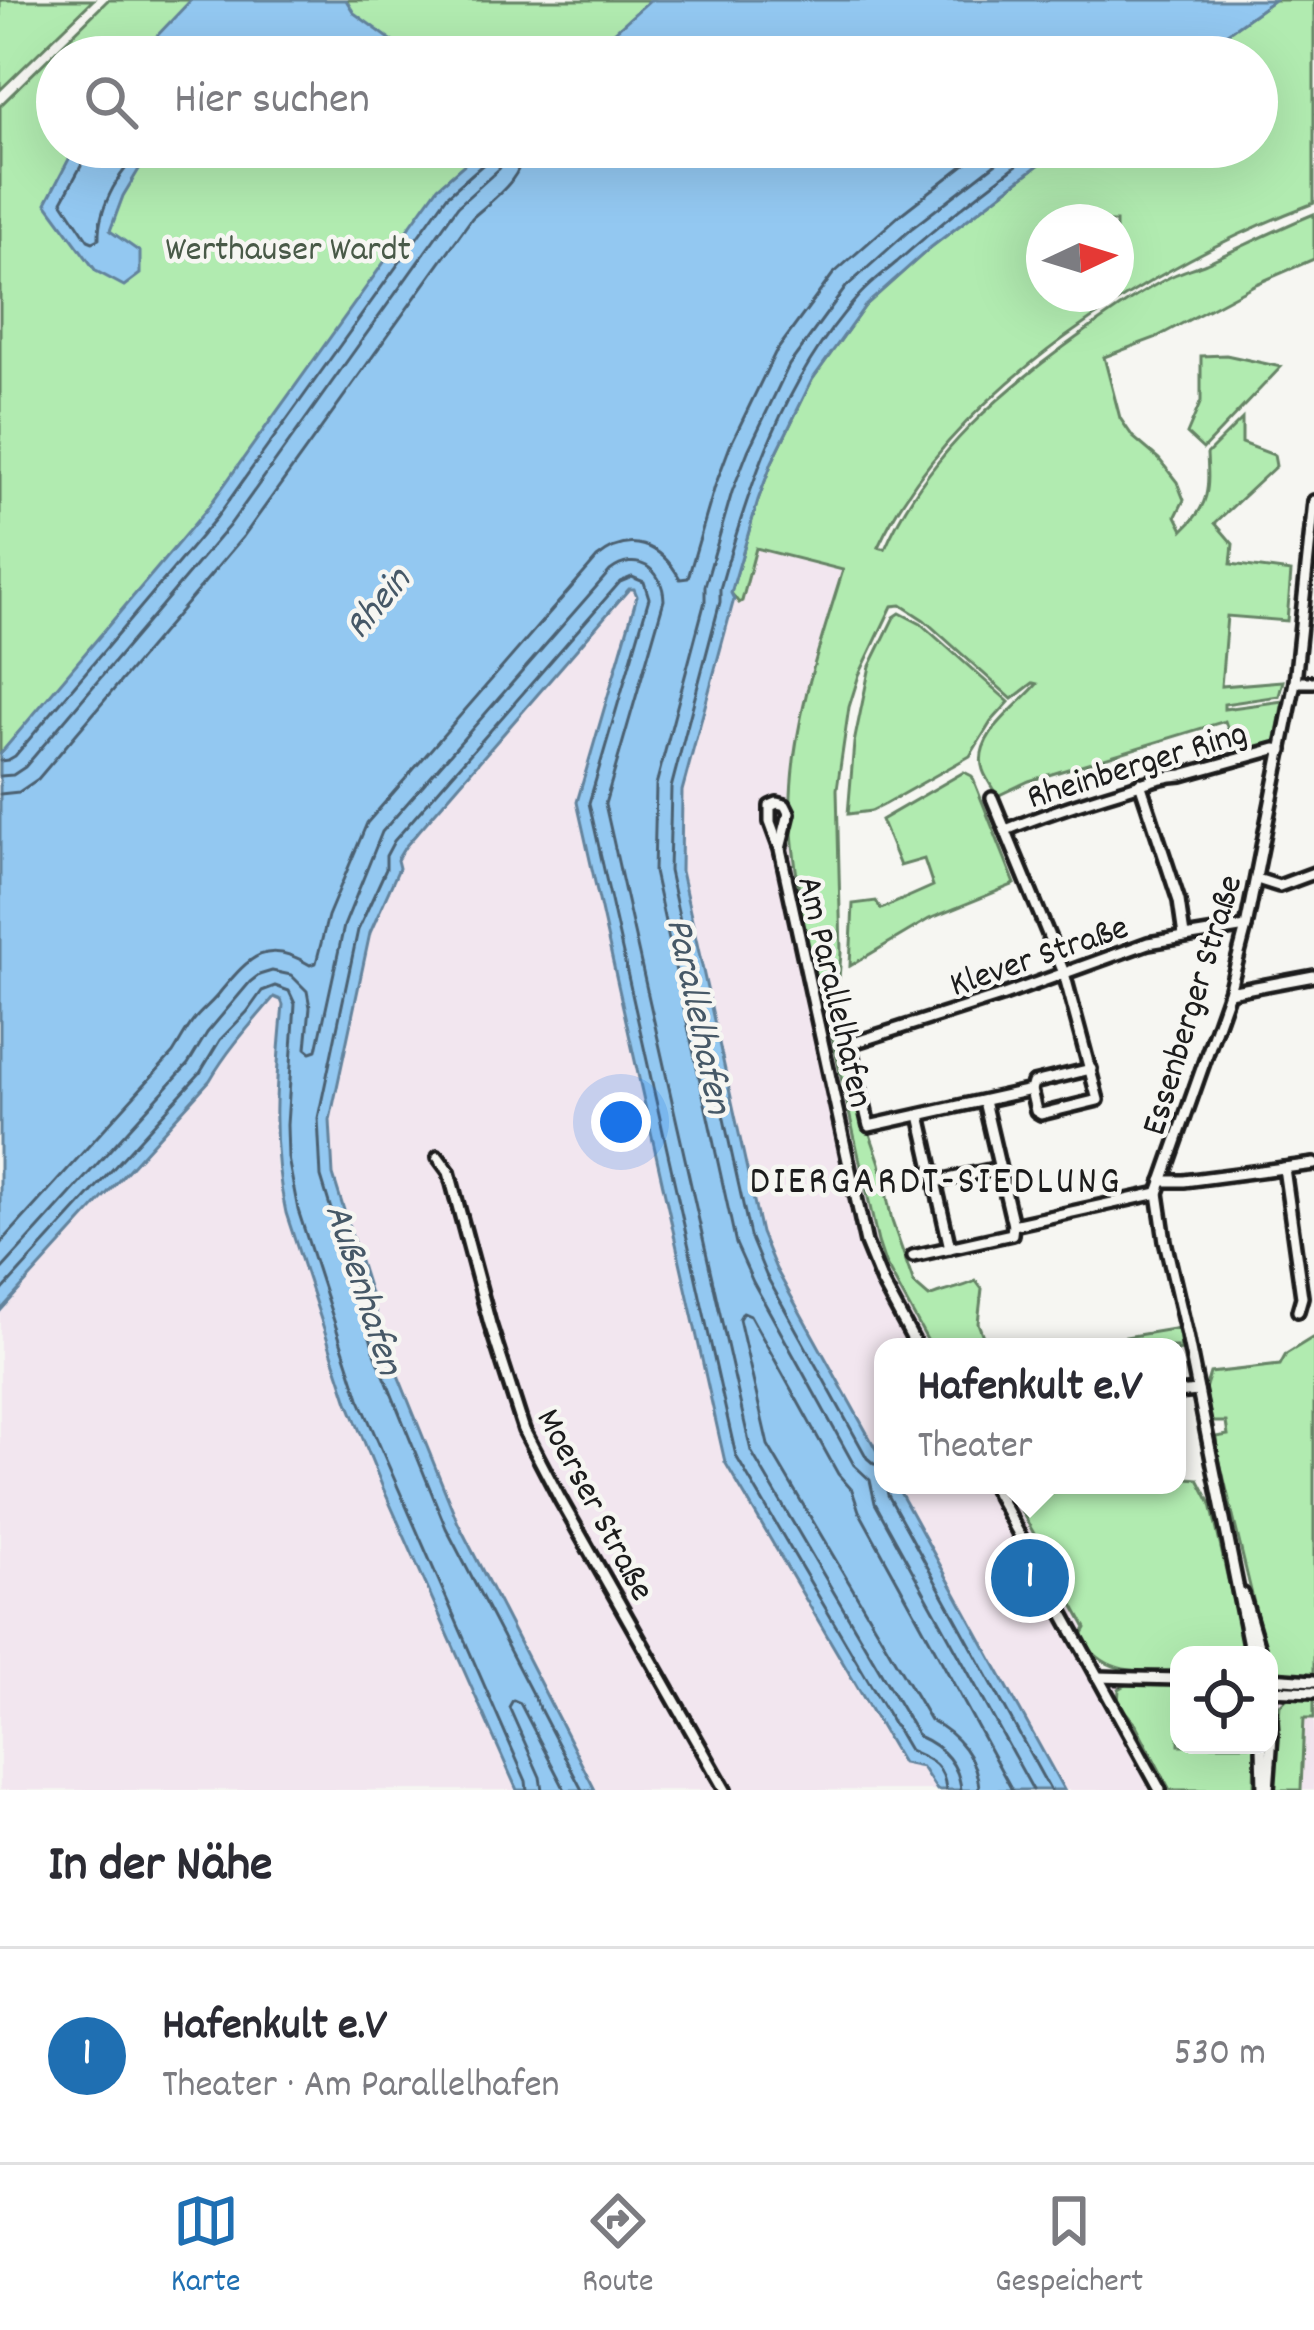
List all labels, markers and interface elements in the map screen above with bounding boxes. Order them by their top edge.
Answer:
search box [36,36,1278,168]
icon: search [78,69,144,135]
text: Hier suchen [174,70,370,134]
north arrow [1026,204,1134,312]
park label: Werthauser Wardt [165,226,411,278]
water label: Rhein [333,556,427,653]
street label: Rheinberger Ring [1021,710,1254,826]
street label: Essenberger Straße [1130,869,1259,1142]
street label: Am Parallelhafen [780,871,884,1113]
street label: Klever Straße [944,904,1136,1014]
water label: Parallelhafen [648,913,743,1120]
your location [591,1092,651,1152]
district label: DIERGARDT-SIEDLUNG [750,1157,1122,1212]
water label: Außenhafen [307,1197,415,1384]
popup [874,1338,1186,1494]
text: Hafenkult e.V [918,1357,1142,1421]
street label: Moerser Straße [520,1400,665,1611]
text: Theater [918,1421,1032,1476]
pin: 1 [991,1533,1069,1623]
map controls [1170,1646,1278,1754]
button: locate [1170,1646,1278,1754]
text: In der Nähe [48,1832,272,1904]
text: Hafenkult e.V [162,1996,387,2060]
text: 1 [83,2028,91,2083]
text: 530 m [1174,2028,1266,2083]
text: Theater · Am Parallelhafen [162,2060,560,2115]
tab: Karte [171,2188,240,2307]
tab: Route [582,2188,654,2307]
tab: Gespeichert [995,2188,1143,2307]

